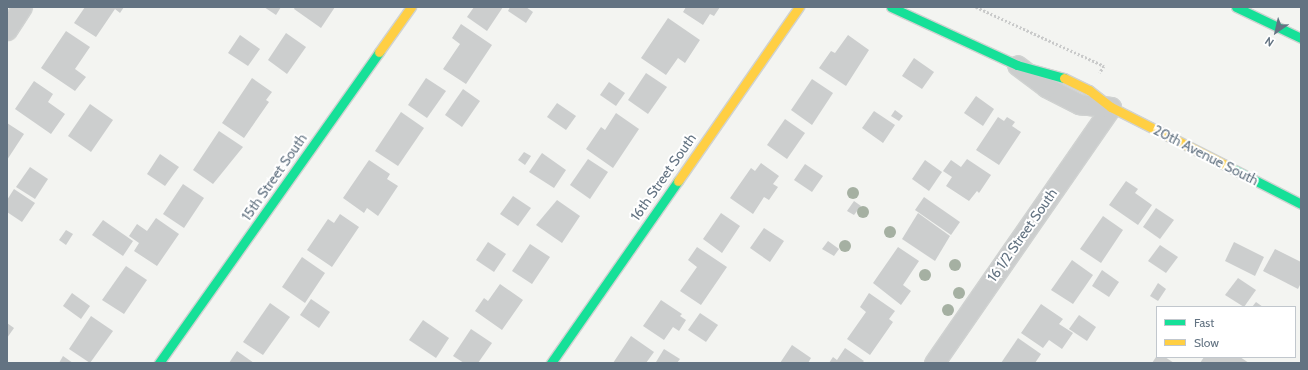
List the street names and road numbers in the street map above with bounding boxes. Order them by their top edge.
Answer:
street label: 20th Avenue South [1151,121,1261,189]
street label: 15th Street South [238,130,310,224]
street label: 16th Street South [627,130,699,224]
street label: 16 1/2 Street South [984,185,1060,285]

